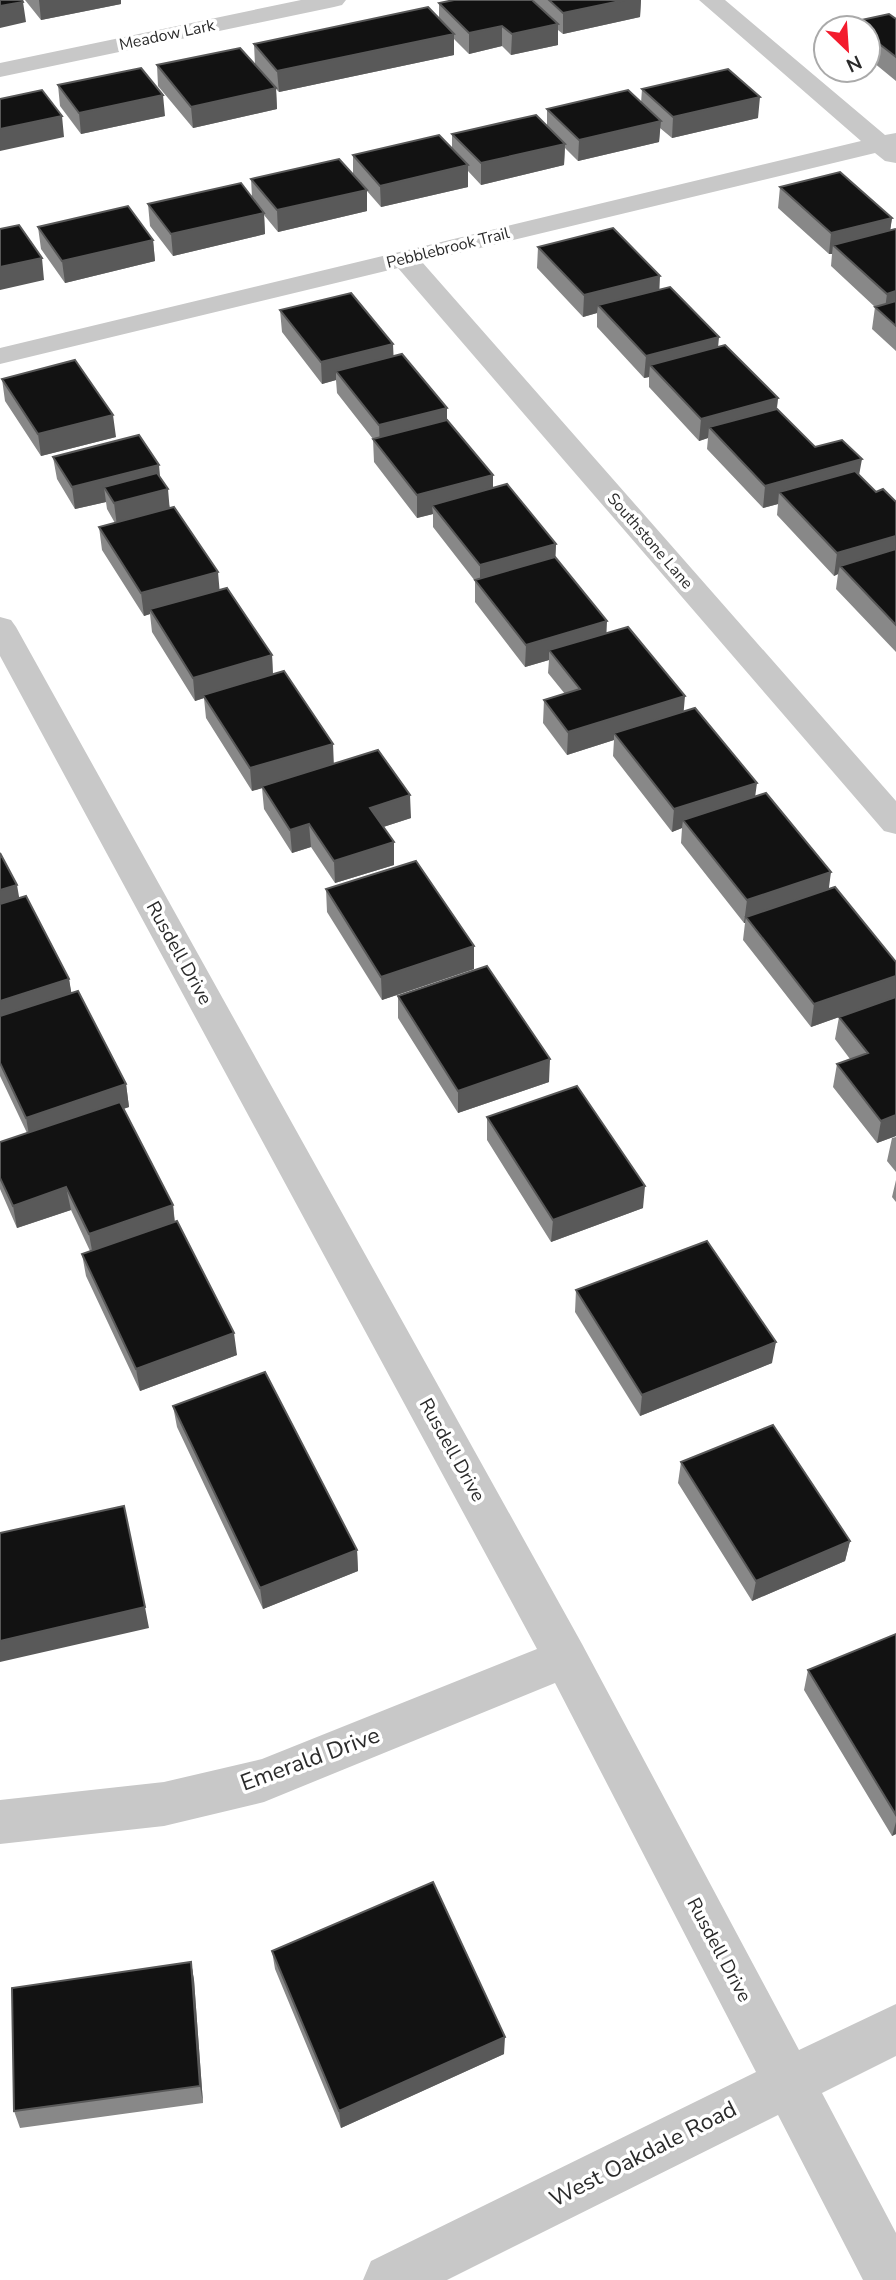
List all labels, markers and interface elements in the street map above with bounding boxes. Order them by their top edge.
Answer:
street label: Meadow Lark [117,14,218,56]
north arrow [812,14,882,84]
text: N [842,49,866,78]
street label: Pebblebrook Trail [384,222,512,274]
street label: Southstone Lane [602,488,698,594]
street label: Rusdell Drive [140,896,218,1010]
street label: Rusdell Drive [413,1393,491,1507]
street label: Emerald Drive [236,1719,384,1799]
street label: Rusdell Drive [681,1893,757,2007]
street label: West Oakdale Road [544,2093,742,2215]

